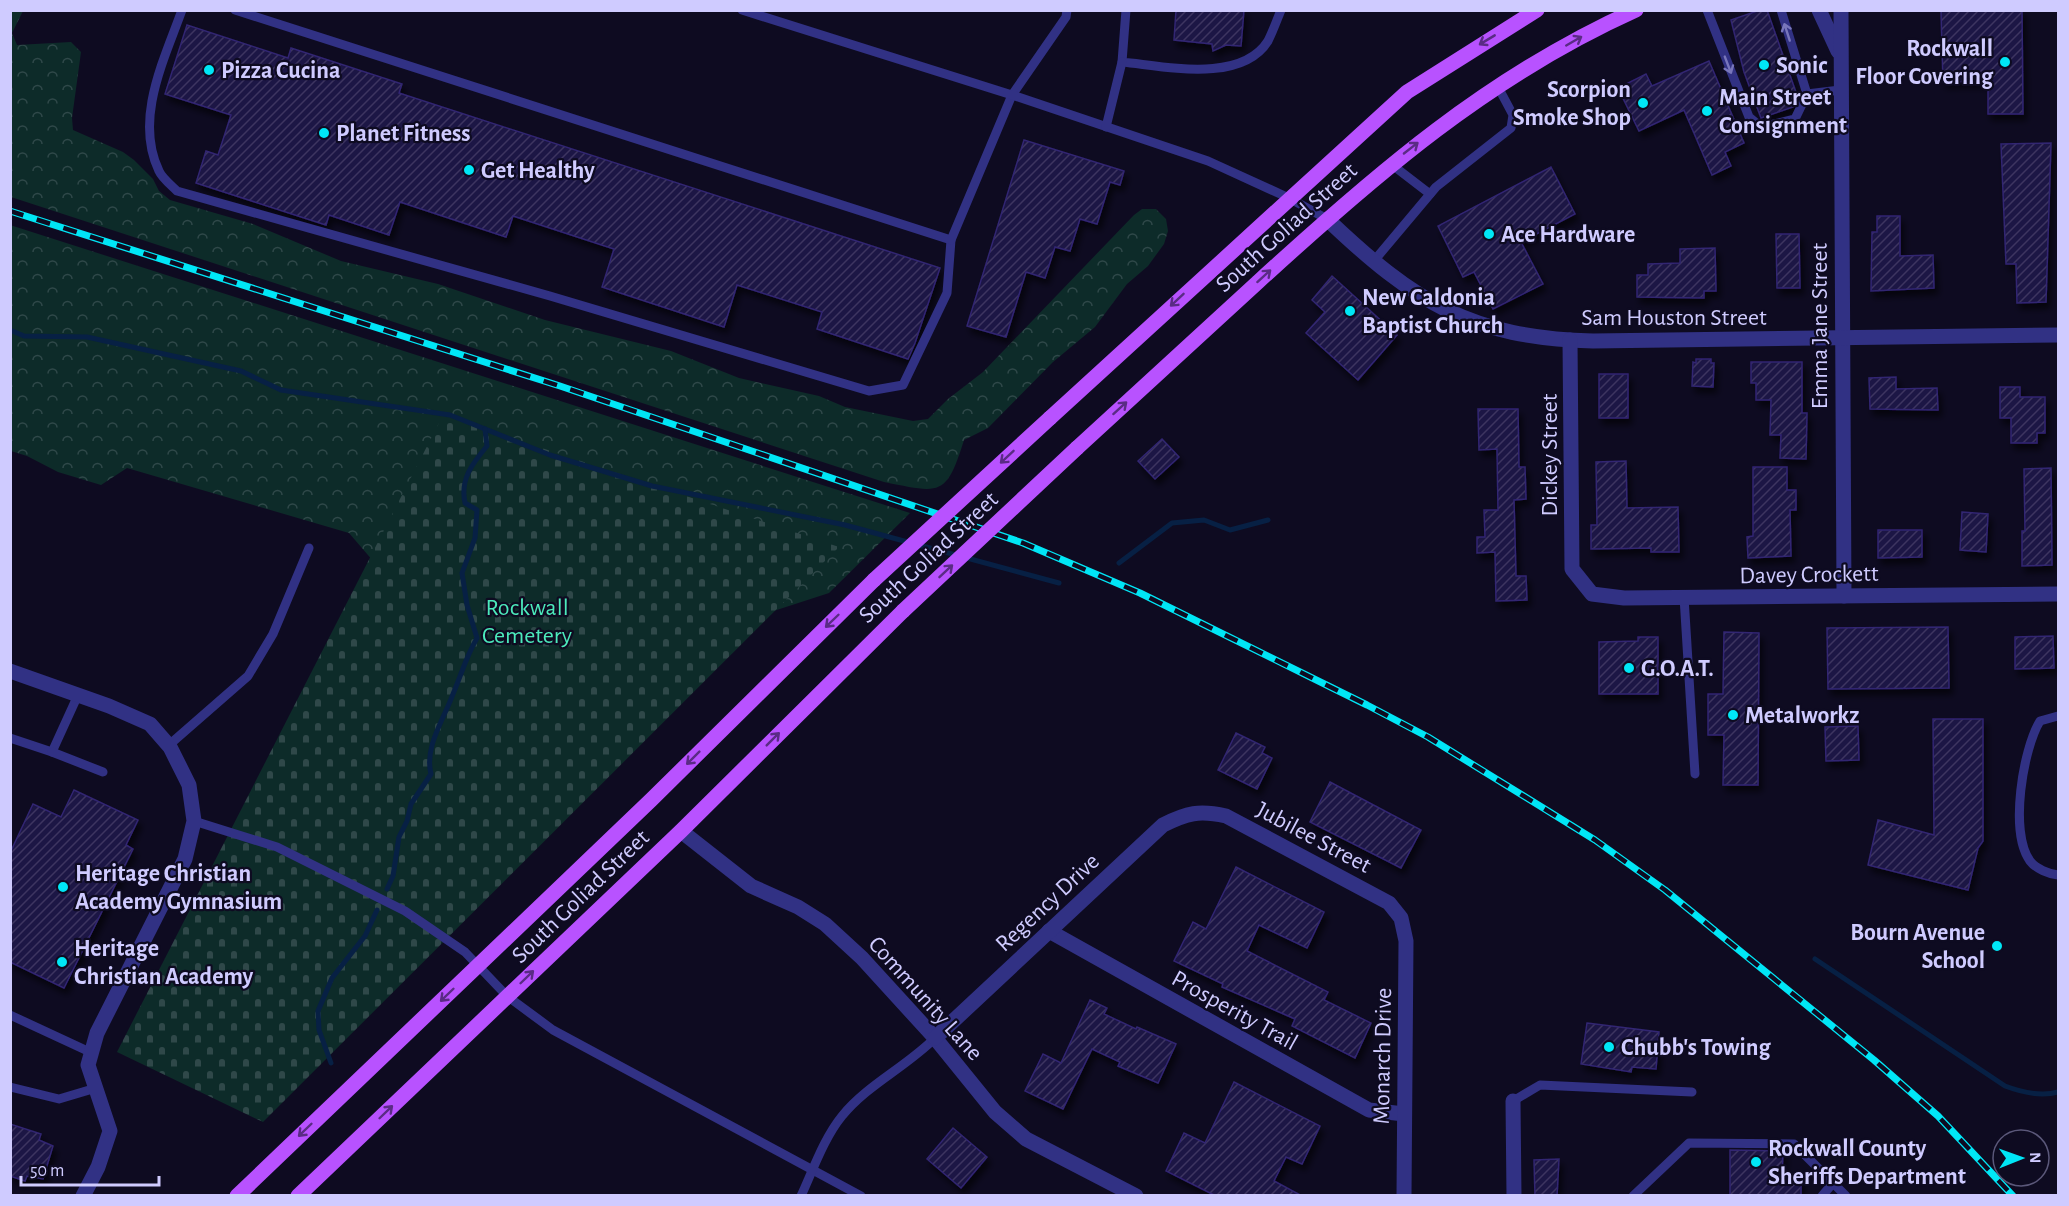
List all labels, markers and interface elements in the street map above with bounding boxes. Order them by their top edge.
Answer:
one-way arrow [1781,23,1792,42]
one-way arrow [1478,34,1495,47]
one-way arrow [1564,35,1582,46]
place label: Rockwall Floor Covering [1855,37,1994,89]
place label: Sonic [1776,54,1827,78]
one-way arrow [1723,55,1734,74]
marker: Rockwall Floor Covering [1998,55,2012,69]
marker: Sonic [1757,58,1771,72]
place label: Pizza Cucina [221,59,340,83]
marker: Pizza Cucina [202,63,216,77]
place label: Scorpion Smoke Shop [1513,78,1631,130]
place label: Main Street Consignment [1719,86,1847,138]
marker: Scorpion Smoke Shop [1636,96,1650,110]
marker: Main Street Consignment [1700,104,1714,118]
place label: Planet Fitness [336,122,471,146]
marker: Planet Fitness [317,126,331,140]
one-way arrow [1403,141,1419,154]
street label: South Goliad Street [1212,158,1362,297]
place label: Get Healthy [481,159,595,183]
marker: Get Healthy [462,163,476,177]
place label: Ace Hardware [1501,223,1635,247]
marker: Ace Hardware [1482,227,1496,241]
street label: Emma Jane Street [1808,243,1832,409]
one-way arrow [1257,269,1272,283]
place label: New Caldonia Baptist Church [1362,286,1503,338]
one-way arrow [1170,293,1185,308]
marker: New Caldonia Baptist Church [1343,304,1357,318]
street label: Sam Houston Street [1581,306,1767,330]
street label: Dickey Street [1538,393,1562,516]
one-way arrow [1113,401,1128,415]
one-way arrow [999,450,1014,465]
street label: South Goliad Street [855,487,1003,628]
street label: Davey Crockett [1739,562,1879,588]
one-way arrow [938,564,953,578]
park label: Rockwall Cemetery [482,596,572,648]
one-way arrow [824,614,839,628]
place label: G.O.A.T. [1641,657,1714,681]
marker: G.O.A.T. [1622,661,1636,675]
place label: Metalworkz [1745,704,1859,728]
marker: Metalworkz [1726,708,1740,722]
one-way arrow [766,732,780,747]
one-way arrow [686,751,701,766]
street label: Jubilee Street [1252,798,1375,878]
street label: South Goliad Street [507,825,654,968]
street label: Regency Drive [991,849,1104,956]
place label: Heritage Christian Academy Gymnasium [75,862,282,914]
marker: Heritage Christian Academy Gymnasium [56,880,70,894]
place label: Bourn Avenue School [1850,921,1985,973]
street label: Community Lane [863,932,987,1065]
place label: Heritage Christian Academy [74,937,254,989]
marker: Bourn Avenue School [1990,939,2004,953]
marker: Heritage Christian Academy [55,955,69,969]
street label: Prosperity Trail [1168,966,1301,1055]
one-way arrow [519,970,534,984]
one-way arrow [439,988,454,1002]
street label: Monarch Drive [1370,988,1396,1124]
place label: Chubb's Towing [1621,1036,1772,1060]
marker: Chubb's Towing [1602,1040,1616,1054]
one-way arrow [379,1104,394,1119]
one-way arrow [298,1122,313,1137]
north arrow [1991,1128,2051,1188]
place label: Rockwall County Sheriffs Department [1768,1137,1966,1189]
scale bar [21,1149,159,1187]
text: N [2027,1152,2043,1163]
marker: Rockwall County Sheriffs Department [1749,1155,1763,1169]
text: 50 m [30,1162,64,1180]

